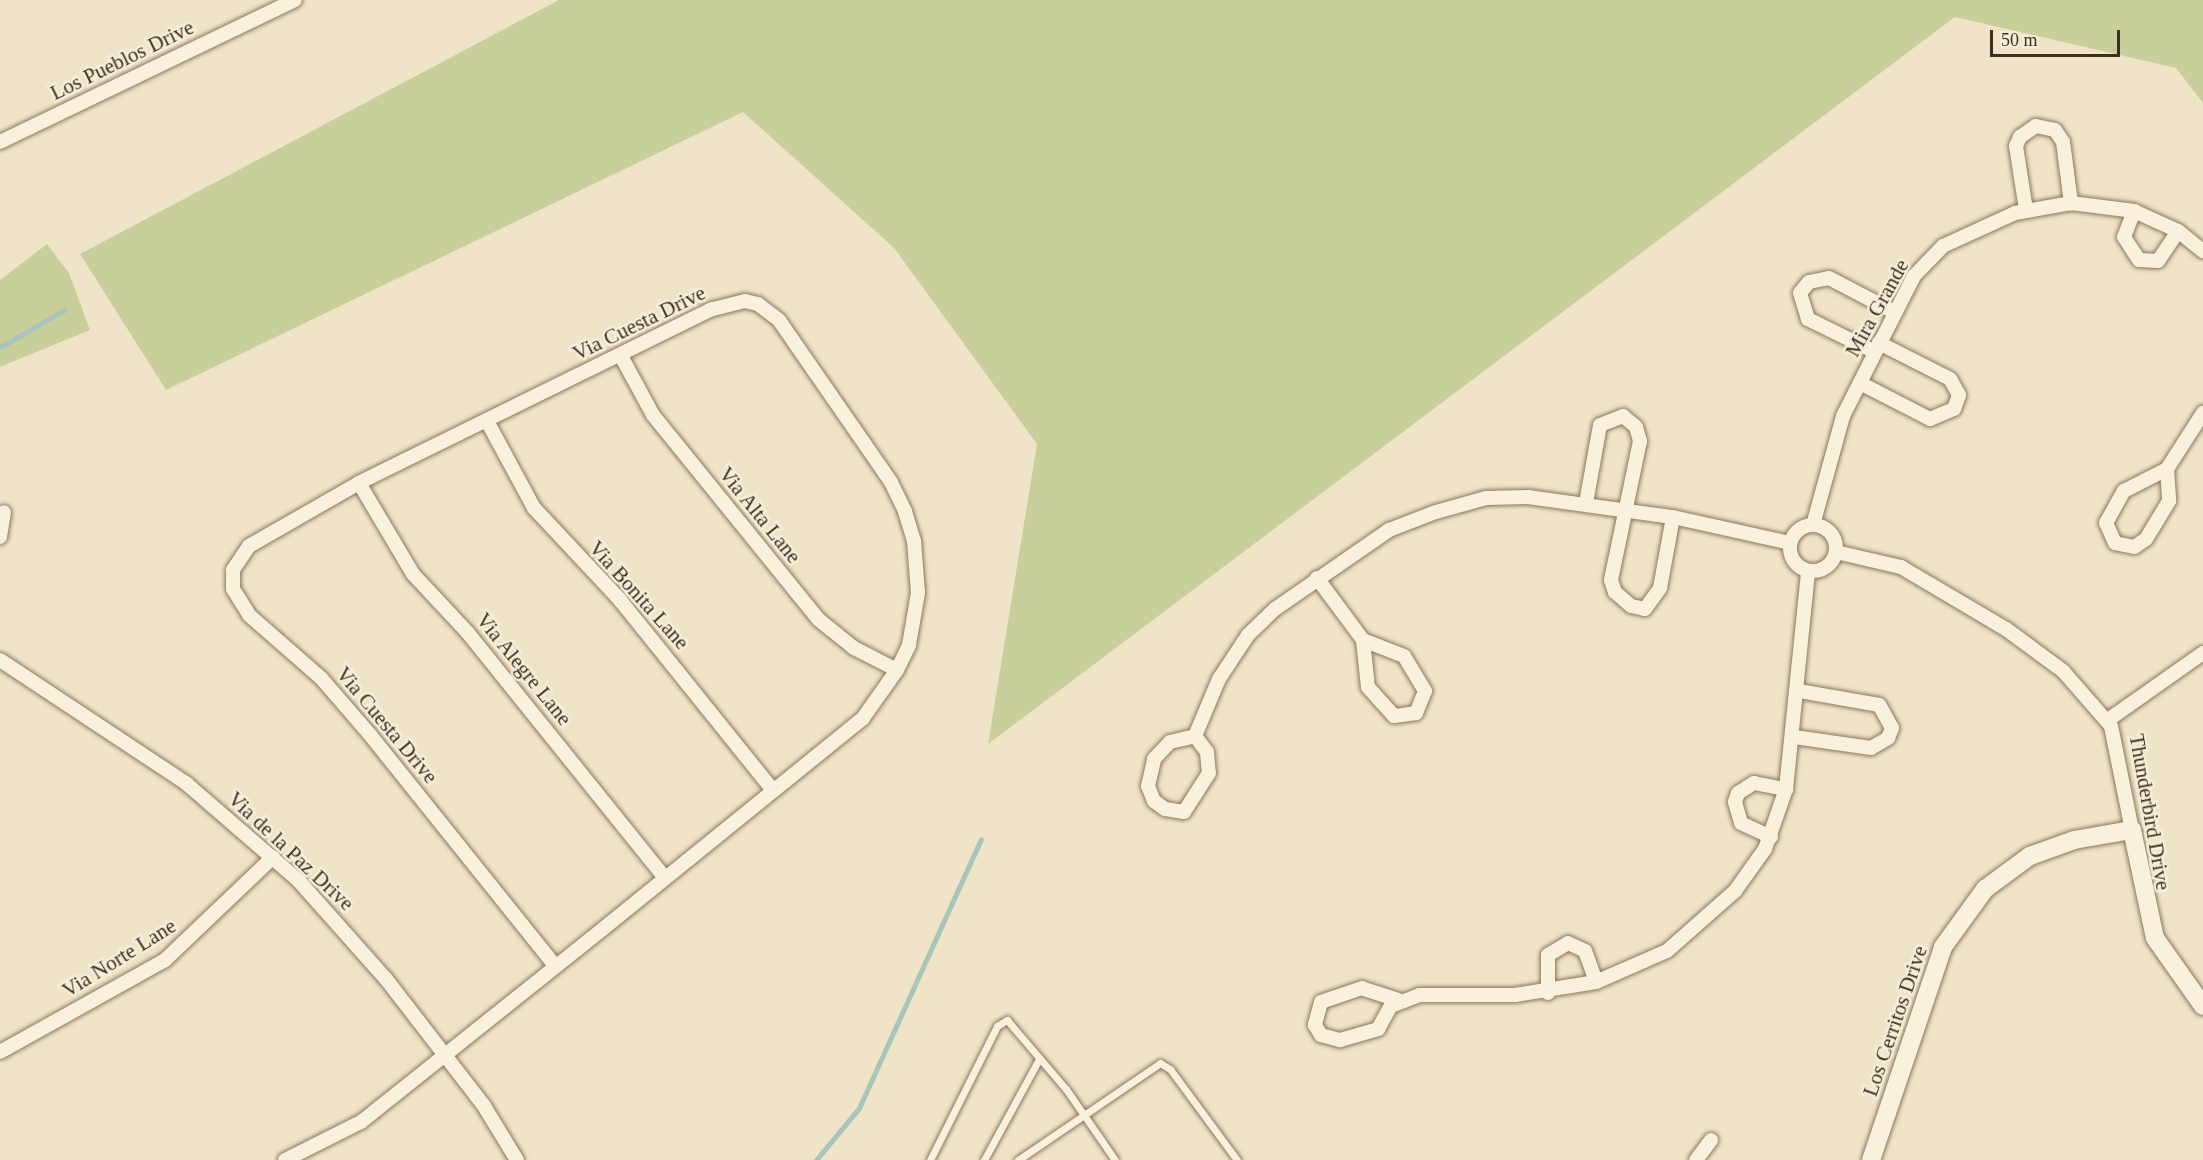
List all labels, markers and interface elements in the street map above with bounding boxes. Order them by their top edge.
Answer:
street label: Los Pueblos Drive [46,14,198,106]
scale bar [1993,18,2124,56]
text: 50 m [2001,30,2038,50]
street label: Mira Grande [1840,255,1914,361]
street label: Via Cuesta Drive [569,280,709,366]
street label: Via Alta Lane [713,461,807,569]
street label: Via Bonita Lane [584,535,694,655]
street label: Via Alegre Lane [471,607,577,731]
street label: Via Cuesta Drive [331,662,443,788]
street label: Thunderbird Drive [2124,732,2176,892]
street label: Via de la Paz Drive [223,786,359,916]
street label: Via Norte Lane [57,913,181,1003]
street label: Los Cerritos Drive [1857,942,1933,1100]

